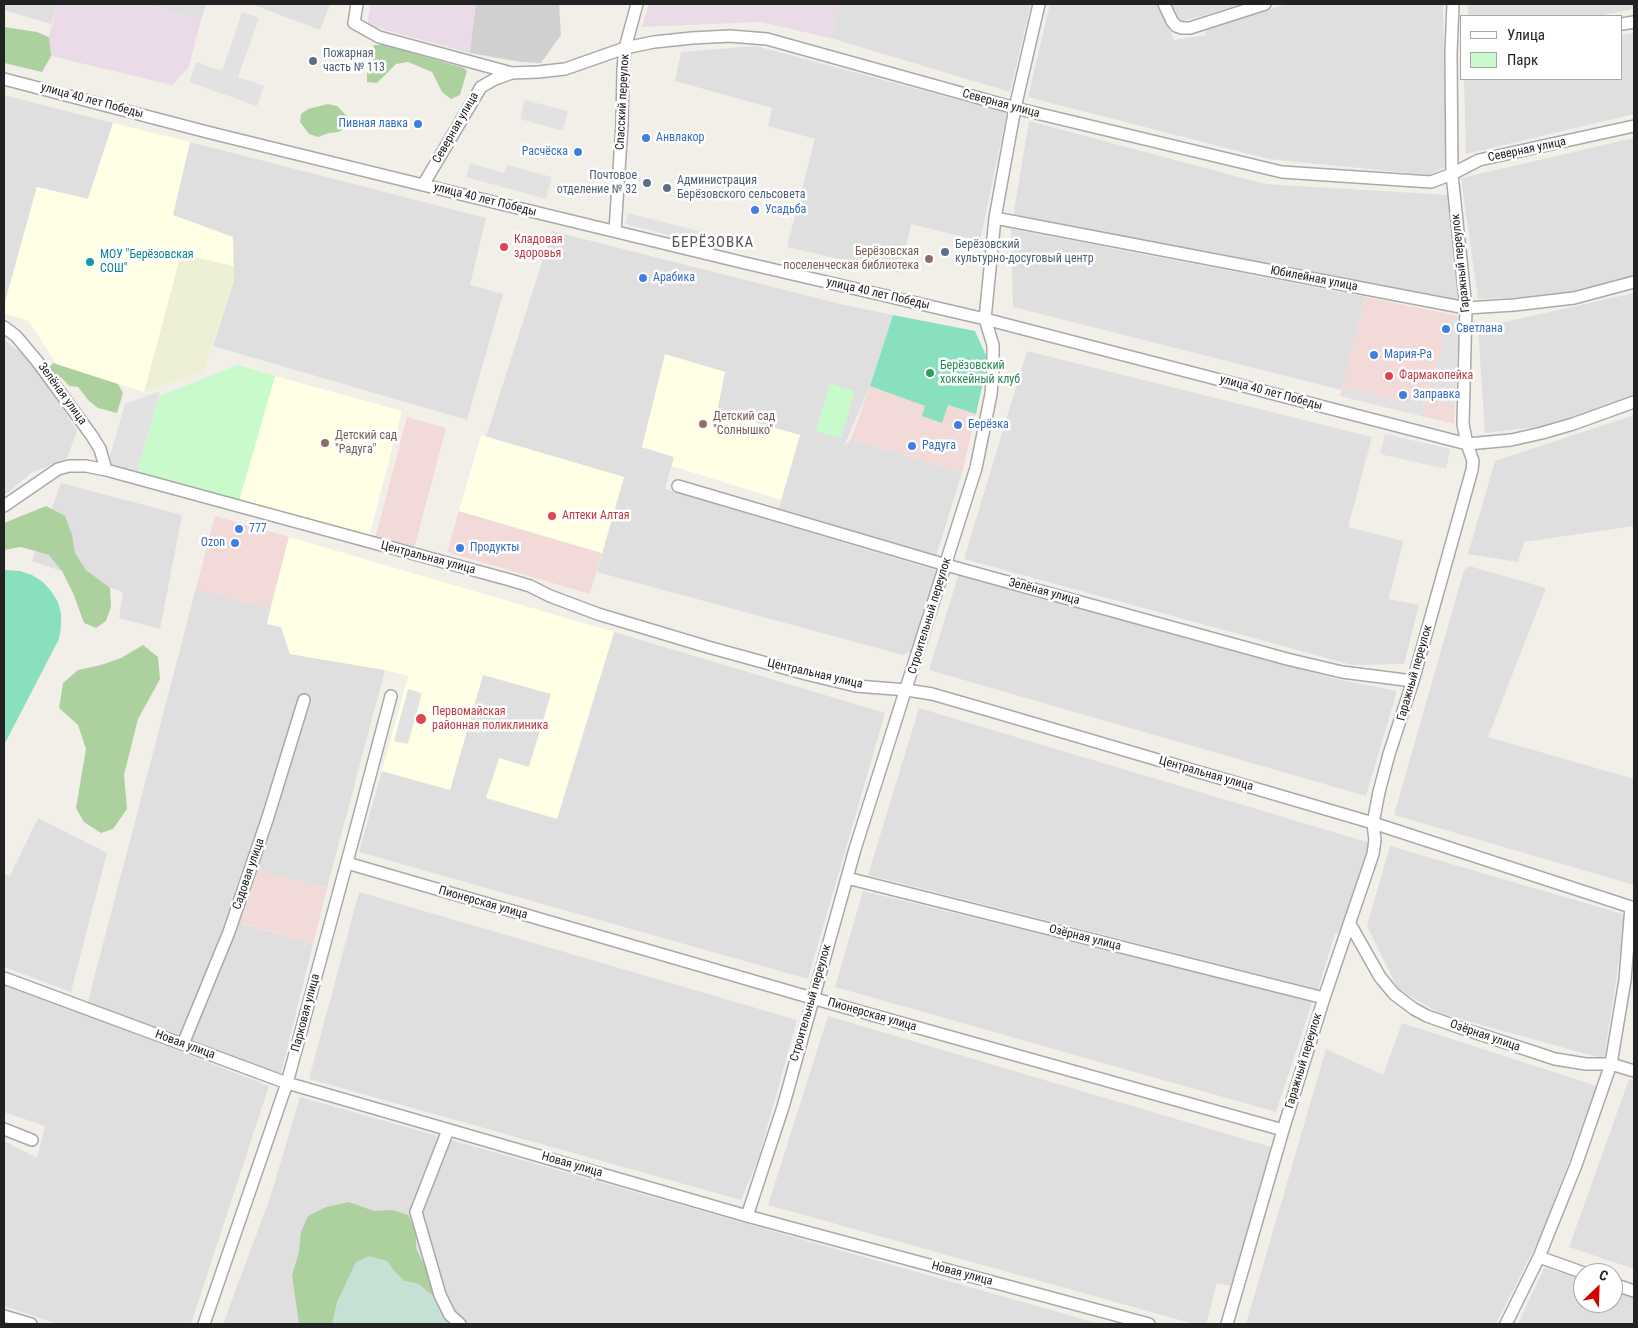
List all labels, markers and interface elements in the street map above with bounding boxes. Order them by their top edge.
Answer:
legend [1460,15,1623,80]
text: Улица [1507,26,1545,44]
place label: Пожарная часть № 113 [323,47,385,75]
text: Парк [1507,51,1538,69]
street label: Спасский переулок [613,54,633,150]
marker: Пожарная часть № 113 [307,55,319,67]
street label: улица 40 лет Победы [39,80,145,122]
street label: Северная улица [961,87,1041,121]
street label: Северная улица [430,90,482,166]
place label: Пивная лавка [339,117,408,131]
marker: Пивная лавка [412,118,424,130]
place label: Анвлакор [656,131,705,145]
marker: Анвлакор [640,132,652,144]
street label: Северная улица [1487,135,1567,165]
place label: Расчёска [522,145,568,159]
marker: Расчёска [572,146,584,158]
place label: Почтовое отделение № 32 [557,169,637,197]
place label: Администрация Берёзовского сельсовета [677,174,805,202]
marker: Почтовое отделение № 32 [641,177,653,189]
street label: улица 40 лет Победы [432,180,538,220]
marker: Администрация Берёзовского сельсовета [661,182,673,194]
place label: Усадьба [765,203,806,217]
marker: Усадьба [749,204,761,216]
street label: Гаражный переулок [1449,213,1473,313]
place label: Кладовая здоровья [514,233,563,261]
district label: БЕРЁЗОВКА [671,234,755,252]
place label: Берёзовский культурно-досуговый центр [955,238,1094,266]
marker: Кладовая здоровья [498,241,510,253]
place label: Берёзовская поселенческая библиотека [783,245,919,273]
marker: Берёзовский культурно-досуговый центр [939,246,951,258]
place label: МОУ "Берёзовская СОШ" [100,248,193,276]
marker: Берёзовская поселенческая библиотека [923,253,935,265]
marker: МОУ "Берёзовская СОШ" [84,256,96,268]
street label: Юбилейная улица [1269,264,1359,294]
place label: Арабика [653,271,695,285]
marker: Арабика [637,272,649,284]
street label: улица 40 лет Победы [825,275,931,313]
place label: Светлана [1456,322,1503,336]
marker: Светлана [1440,323,1452,335]
place label: Мария-Ра [1384,348,1432,362]
marker: Мария-Ра [1368,349,1380,361]
place label: Берёзовский хоккейный клуб [940,359,1020,387]
street label: Зелёная улица [35,360,89,428]
marker: Берёзовский хоккейный клуб [924,367,936,379]
place label: Фармакопейка [1399,369,1473,383]
marker: Фармакопейка [1383,370,1395,382]
street label: улица 40 лет Победы [1218,372,1324,414]
place label: Заправка [1413,388,1460,402]
marker: Заправка [1397,389,1409,401]
place label: Детский сад "Солнышко" [713,410,775,438]
marker: Детский сад "Солнышко" [697,418,709,430]
place label: Берёзка [968,418,1009,432]
marker: Берёзка [952,419,964,431]
place label: Детский сад "Радуга" [335,429,397,457]
marker: Детский сад "Радуга" [319,437,331,449]
place label: Радуга [922,439,956,453]
marker: Радуга [906,440,918,452]
place label: Аптеки Алтая [562,509,630,523]
marker: Аптеки Алтая [546,510,558,522]
place label: 777 [249,522,267,536]
marker: 777 [233,523,245,535]
place label: Ozon [201,536,225,550]
marker: Ozon [229,537,241,549]
street label: Центральная улица [379,538,477,578]
place label: Продукты [470,541,519,555]
marker: Продукты [454,542,466,554]
street label: Строительный переулок [905,556,955,676]
street label: Зелёная улица [1007,576,1081,608]
street label: Гаражный переулок [1394,623,1436,723]
street label: Центральная улица [766,656,864,692]
place label: Первомайская районная поликлиника [432,705,548,733]
marker: Первомайская районная поликлиника [414,712,428,726]
street label: Центральная улица [1157,754,1255,794]
street label: Садовая улица [230,836,268,912]
street label: Пионерская улица [437,883,529,923]
street label: Озёрная улица [1048,922,1122,954]
street label: Строительный переулок [787,943,835,1063]
street label: Парковая улица [289,972,323,1054]
street label: Пионерская улица [826,995,918,1035]
street label: Гаражный переулок [1283,1012,1325,1110]
street label: Озёрная улица [1448,1017,1522,1055]
street label: Новая улица [153,1027,217,1063]
street label: Новая улица [540,1149,604,1181]
street label: Новая улица [930,1259,994,1289]
north arrow [1573,1263,1623,1313]
text: С [1597,1266,1611,1284]

